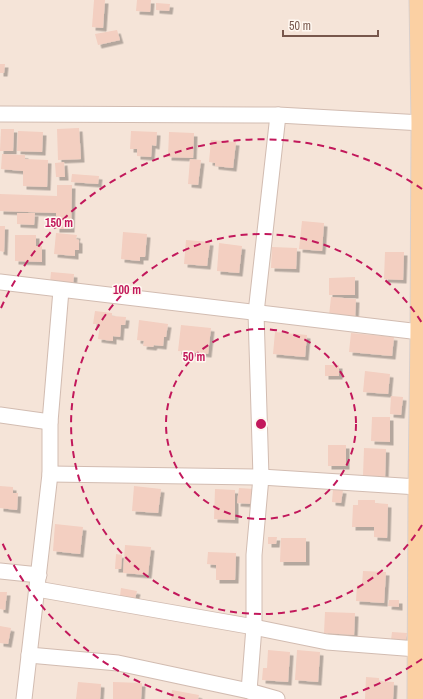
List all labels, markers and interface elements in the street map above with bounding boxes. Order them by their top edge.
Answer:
scale bar [283,12,378,38]
text: 50 m [289,18,311,34]
text: 150 m [45,215,73,231]
text: 100 m [113,282,141,298]
text: 50 m [183,349,205,365]
centre of rings [254,417,268,431]

